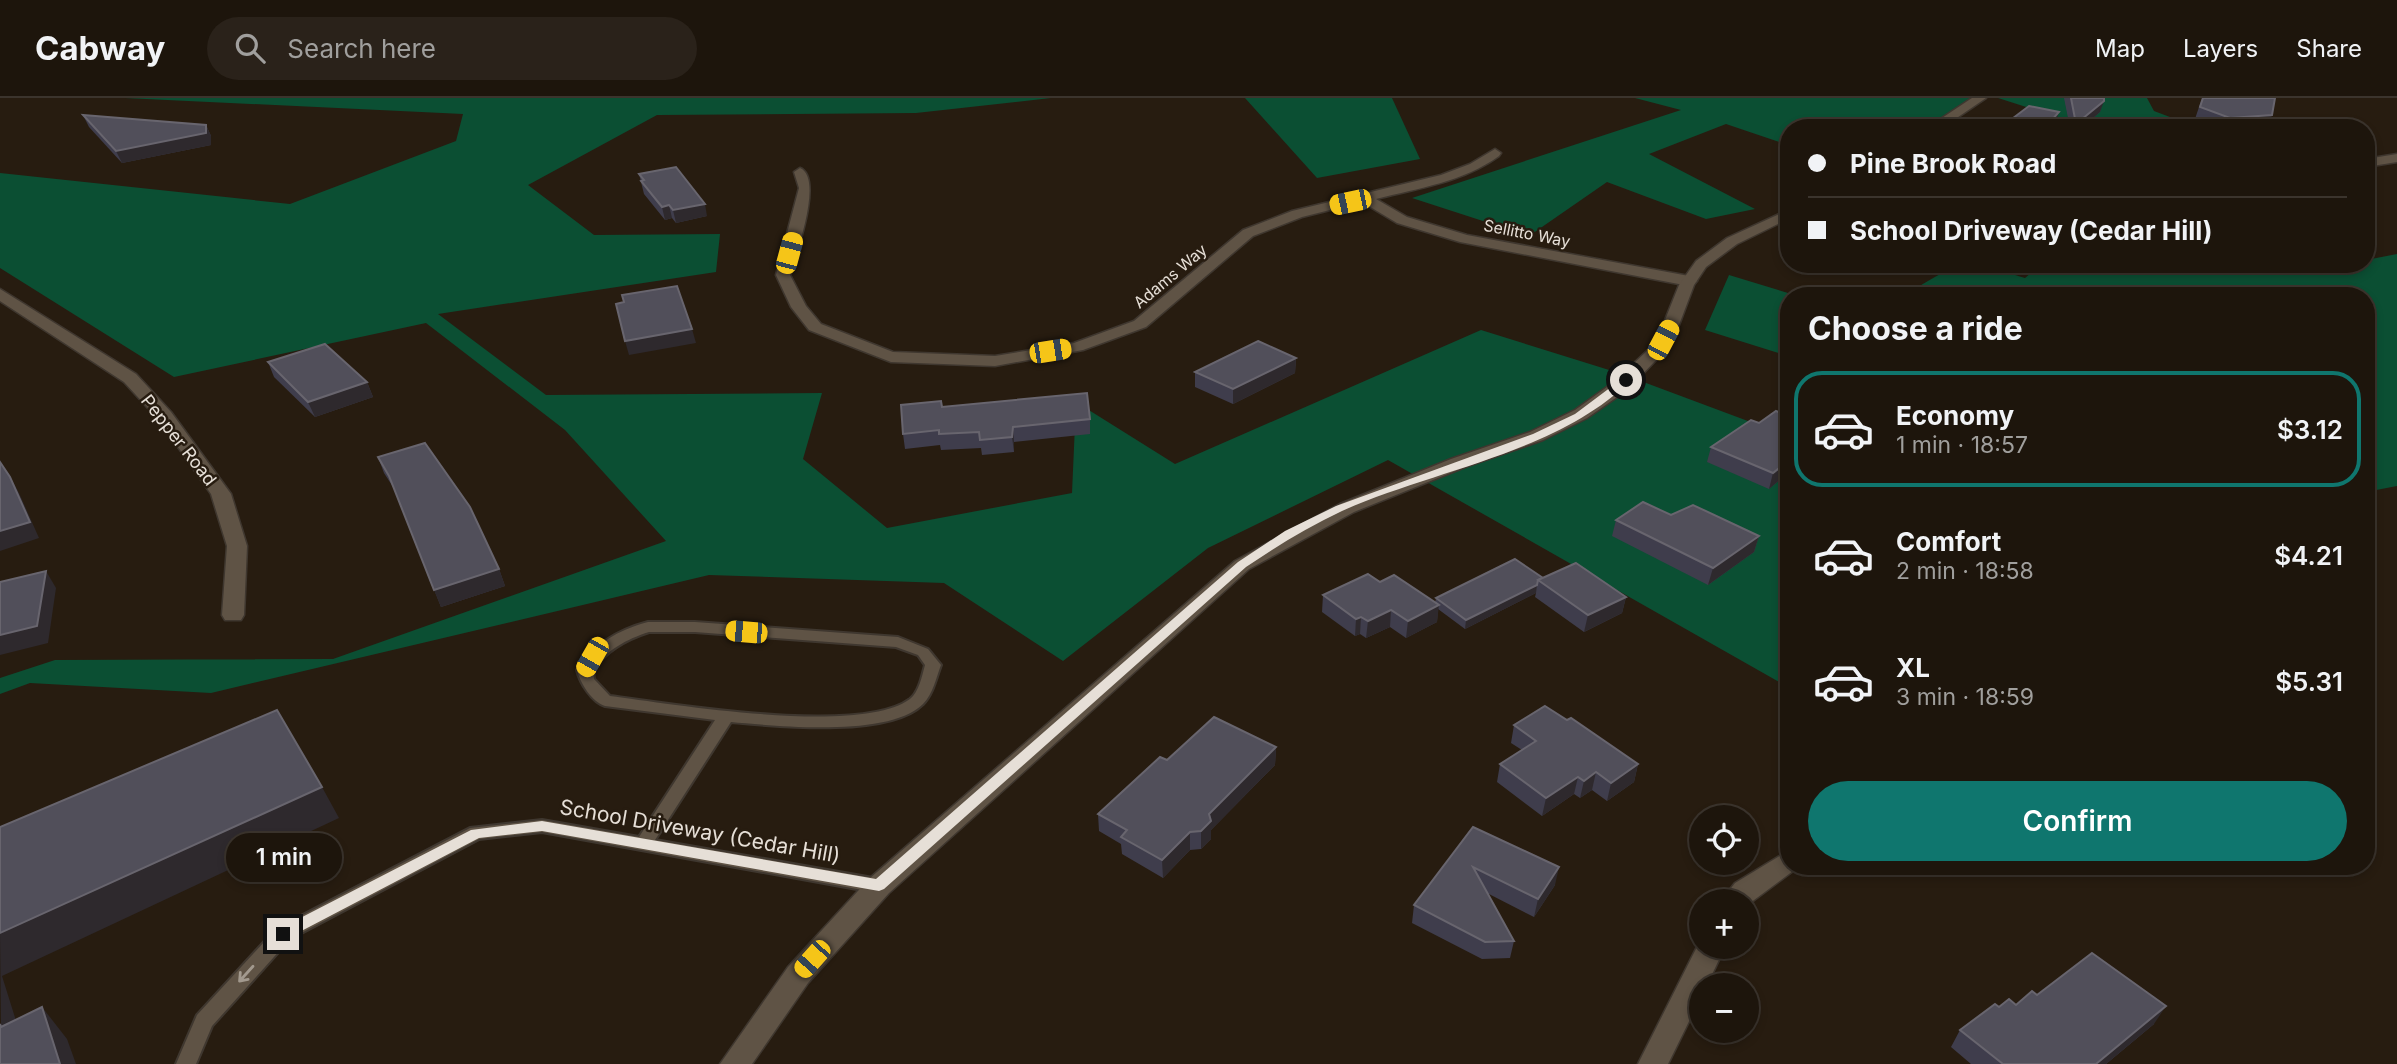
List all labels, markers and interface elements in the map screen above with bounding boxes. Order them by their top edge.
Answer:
search box [207,17,697,80]
text: Cabway [35,28,165,68]
icon: search [231,29,269,67]
text: Search here [287,33,436,64]
text: Map [2095,34,2145,63]
text: Layers [2183,34,2258,63]
text: Share [2296,34,2362,63]
text: Pine Brook Road [1850,148,2056,179]
car [1328,187,1373,217]
street label: Sellitto Way [1482,215,1572,251]
text: School Driveway (Cedar Hill) [1850,215,2213,246]
car [774,230,805,276]
street label: Adams Way [1129,240,1211,312]
text: Choose a ride [1808,309,2023,348]
car [1644,317,1683,363]
car [1028,337,1073,365]
route start [1610,364,1642,396]
street label: Pepper Road [137,390,221,490]
icon: car [1812,398,1875,461]
text: Economy [1896,400,2014,431]
text: $3.12 [2277,414,2343,445]
text: 1 min · 18:57 [1896,431,2028,459]
icon: car [1812,524,1875,587]
text: Comfort [1896,526,2001,557]
text: $4.21 [2274,540,2343,571]
text: 2 min · 18:58 [1896,557,2034,585]
car [725,620,768,644]
car [573,634,612,680]
icon: car [1812,650,1875,713]
text: XL [1896,652,1930,683]
text: $5.31 [2275,666,2343,697]
text: 3 min · 18:59 [1896,683,2034,711]
button: Confirm [1808,781,2347,861]
street label: School Driveway (Cedar Hill) [558,794,842,868]
map controls [1689,805,1759,1043]
button: locate [1689,805,1759,875]
callout: 1 min [225,832,341,882]
text: 1 min [256,843,312,871]
button: + [1689,889,1759,959]
route end [267,918,299,950]
car [791,936,834,982]
one-way arrow [238,965,254,983]
button: − [1689,973,1759,1043]

